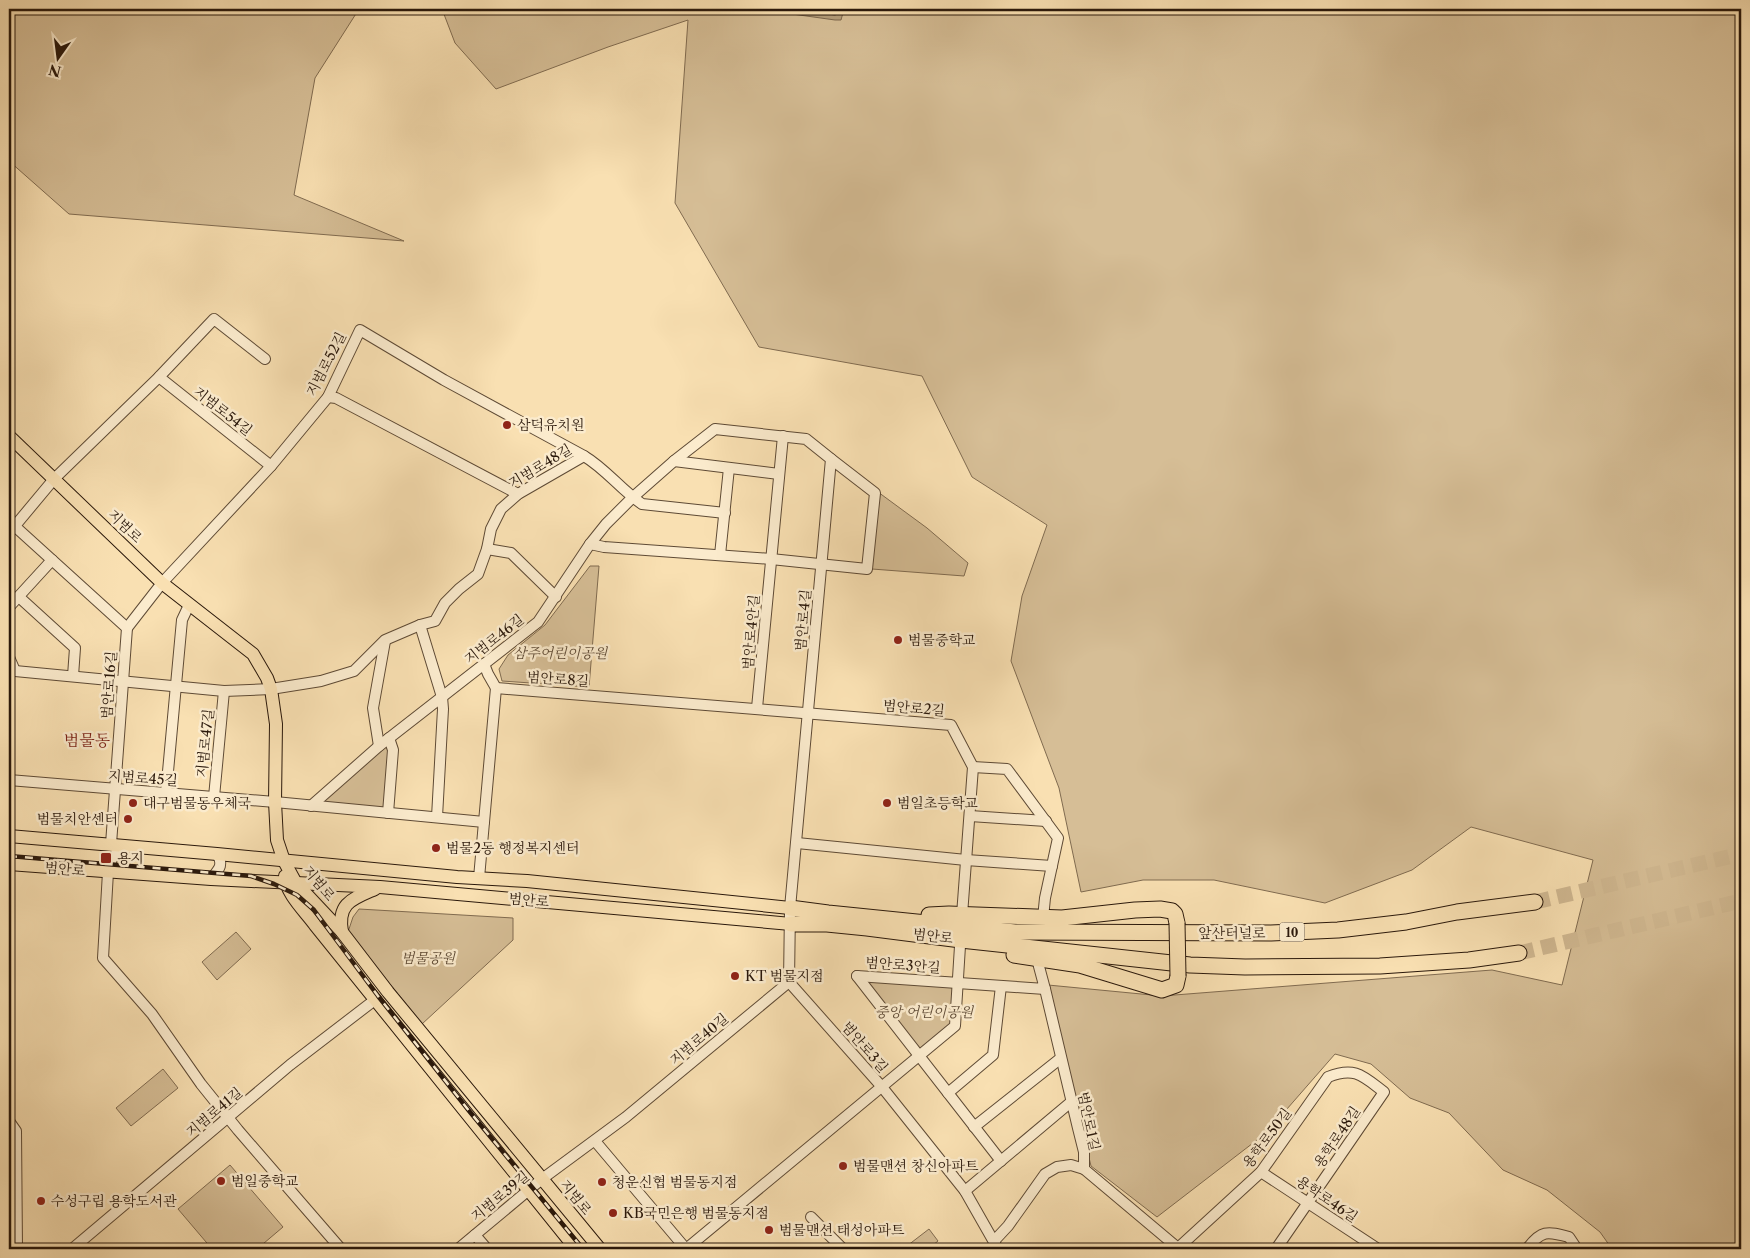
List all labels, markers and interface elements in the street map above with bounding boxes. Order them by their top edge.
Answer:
north arrow [32,32,82,82]
text: N [47,60,63,81]
street label: 지범로52길 [302,329,350,399]
street label: 지범로54길 [190,382,256,440]
place label: 삼덕유치원 [517,416,585,434]
marker: 삼덕유치원 [501,419,513,431]
street label: 지범로48길 [505,440,575,492]
street label: 지범로 [104,505,146,547]
street label: 범안로4길 [791,588,815,652]
street label: 범안로4안길 [739,594,763,670]
street label: 지범로46길 [461,610,527,668]
place label: 범물중학교 [908,631,976,649]
marker: 범물중학교 [892,634,904,646]
park label: 삼주어린이공원 [513,644,609,662]
street label: 범안로16길 [98,650,120,720]
street label: 범안로8길 [526,668,590,690]
street label: 범안로2길 [882,696,946,720]
street label: 지범로47길 [192,708,218,778]
district label: 범물동 [64,730,111,750]
street label: 지범로45길 [108,767,178,789]
place label: 대구범물동우체국 [143,794,251,812]
place label: 범일초등학교 [897,794,979,812]
marker: 대구범물동우체국 [127,797,139,809]
marker: 범일초등학교 [881,797,893,809]
place label: 범물치안센터 [37,810,118,828]
marker: 범물치안센터 [122,813,134,825]
place label: 범물2동 행정복지센터 [446,839,580,857]
marker: 범물2동 행정복지센터 [430,842,442,854]
place label: 용지 [117,849,144,867]
marker: 용지 [99,851,113,865]
street label: 범안로 [44,858,86,880]
street label: 지범로 [299,862,339,905]
street label: 범안로 [508,889,550,911]
road number: 10 [1280,922,1304,942]
street label: 앞산터널로 [1198,924,1266,942]
street label: 범안로 [912,925,955,947]
park label: 범물공원 [401,949,457,967]
street label: 범안로3안길 [865,953,941,977]
place label: KT 범물지점 [745,967,824,985]
marker: KT 범물지점 [729,970,741,982]
park label: 중앙 어린이공원 [875,1003,975,1021]
street label: 지범로40길 [666,1009,732,1069]
street label: 범안로3길 [838,1018,892,1076]
street label: 지범로41길 [182,1083,246,1141]
street label: 범안로1길 [1074,1090,1104,1152]
street label: 용학로48길 [1310,1103,1364,1171]
street label: 용학로50길 [1239,1104,1295,1172]
place label: 범물맨션 창신아파트 [853,1157,979,1175]
marker: 범물맨션 창신아파트 [837,1160,849,1172]
street label: 지범로39길 [467,1167,533,1225]
place label: 범일중학교 [231,1172,299,1190]
street label: 용학로46길 [1293,1172,1361,1226]
place label: 청운신협 범물동지점 [612,1173,737,1191]
marker: 범일중학교 [215,1175,227,1187]
street label: 지범로 [556,1176,596,1219]
marker: 청운신협 범물동지점 [596,1176,608,1188]
place label: 수성구립 용학도서관 [51,1192,177,1210]
marker: 수성구립 용학도서관 [35,1195,47,1207]
place label: KB국민은행 범물동지점 [623,1204,769,1222]
marker: KB국민은행 범물동지점 [607,1207,619,1219]
place label: 범물맨션 태성아파트 [779,1221,905,1239]
marker: 범물맨션 태성아파트 [763,1224,775,1236]

